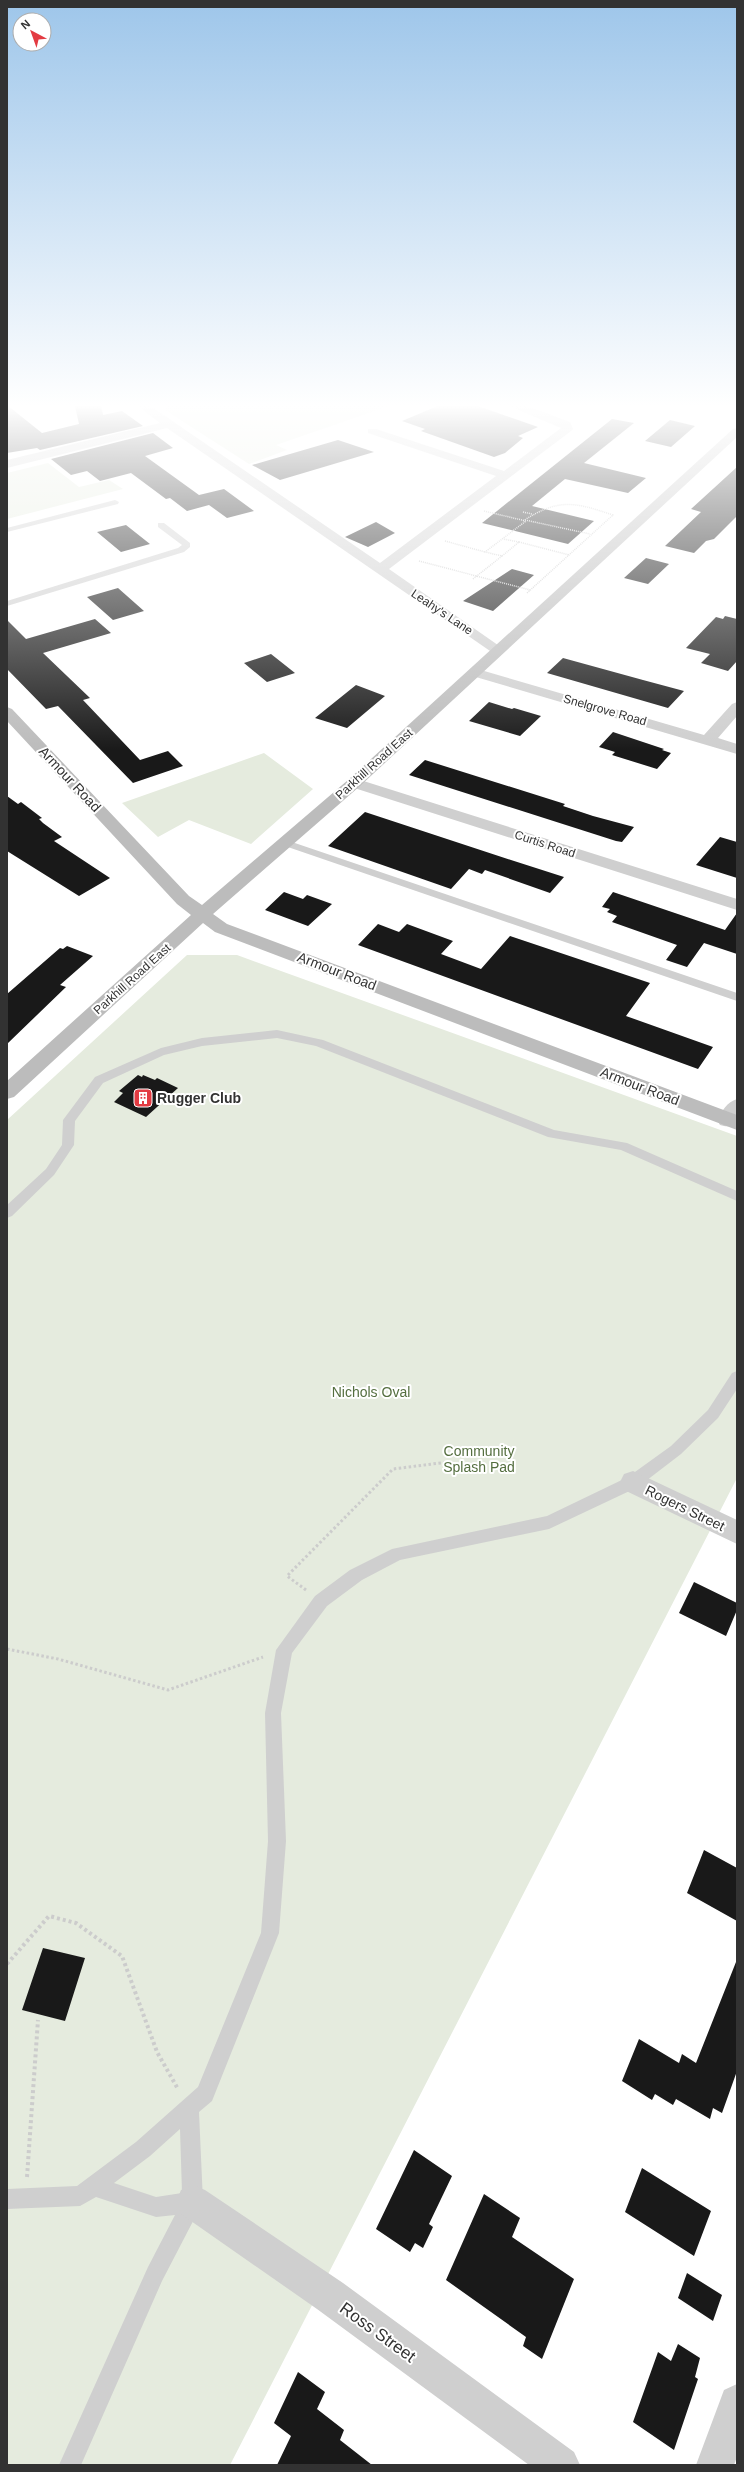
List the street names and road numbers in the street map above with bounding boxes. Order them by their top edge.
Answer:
street label: Leahy's Lane [409,586,476,638]
street label: Snelgrove Road [562,691,648,729]
street label: Parkhill Road East [333,725,416,802]
street label: Armour Road [36,743,104,815]
street label: Curtis Road [513,828,577,860]
street label: Parkhill Road East [91,940,174,1017]
street label: Armour Road [295,949,379,993]
street label: Armour Road [598,1064,682,1108]
street label: Rogers Street [643,1482,727,1534]
street label: Ross Street [336,2299,419,2366]

